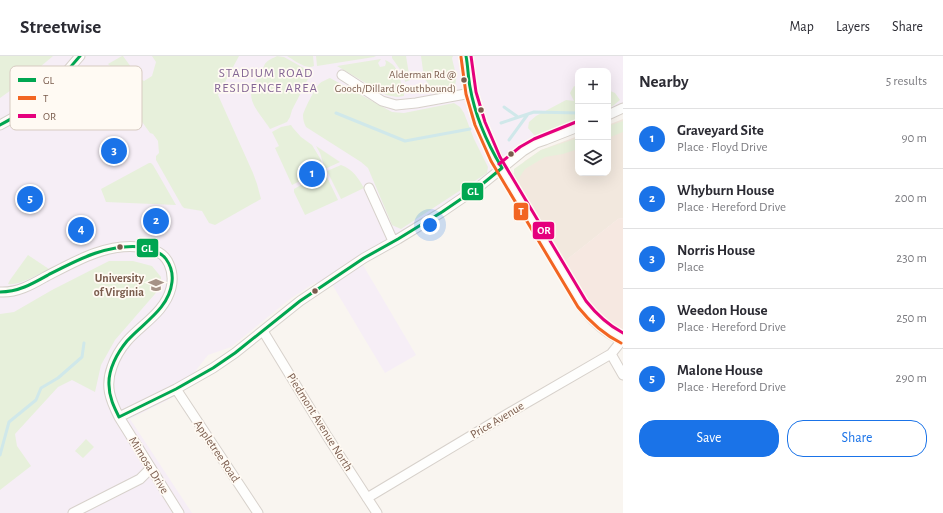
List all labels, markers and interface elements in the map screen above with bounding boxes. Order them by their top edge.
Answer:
text: Streetwise [20,18,101,37]
text: Map [789,20,814,34]
text: Layers [836,20,870,34]
text: Share [892,20,923,34]
legend [10,66,142,130]
district label: STADIUM ROAD RESIDENCE AREA [214,67,318,95]
map controls [575,68,611,176]
button: + [575,68,611,104]
place label: Alderman Rd @ Gooch/Dillard (Southbound) [335,69,456,94]
text: Nearby [639,73,689,90]
text: GL [43,75,55,86]
marker: Alderman Rd @ Gooch/Dillard (Southbound) [459,75,469,85]
text: 5 results [886,75,927,88]
text: T [43,93,49,104]
button: − [575,104,611,140]
unlabelled marker [476,105,486,115]
text: OR [43,111,56,122]
text: Graveyard Site [677,123,764,138]
text: 1 [650,132,654,145]
text: 90 m [901,132,927,145]
pin: 3 [101,136,127,166]
button: layers [575,140,611,176]
text: Place · Floyd Drive [677,141,768,154]
unlabelled marker [506,149,516,159]
pin: 1 [299,159,325,189]
line badge: GL [461,182,484,201]
text: Whyburn House [677,183,774,198]
pin: 5 [17,184,43,214]
text: GL [467,186,479,197]
text: 2 [649,192,655,205]
text: 200 m [895,192,927,205]
text: Place · Hereford Drive [677,201,786,214]
line badge: T [513,202,529,221]
pin: 2 [143,206,169,236]
text: T [518,206,524,217]
pin: 4 [68,215,94,245]
your location [420,215,440,235]
line badge: OR [532,221,555,240]
text: OR [537,225,551,236]
line badge: GL [136,238,159,258]
unlabelled marker [115,242,125,252]
text: GL [141,243,153,254]
text: Norris House [677,243,755,258]
text: 3 [649,252,655,265]
text: 230 m [896,252,927,265]
text: Place [677,261,704,274]
place label: University of Virginia [94,272,145,298]
school or university icon: University of Virginia [147,276,165,294]
unlabelled marker [310,286,320,296]
text: Weedon House [677,303,768,318]
text: 4 [649,312,655,325]
text: 250 m [896,312,927,325]
text: Place · Hereford Drive [677,321,786,334]
text: Malone House [677,363,763,378]
street label: Piedmont Avenue North [285,371,355,473]
text: 5 [649,372,655,385]
text: 290 m [896,372,927,385]
text: Place · Hereford Drive [677,381,786,394]
street label: Price Avenue [468,399,526,441]
street label: Appletree Road [192,418,242,484]
button: Save [639,420,779,457]
button: Share [787,420,927,457]
street label: Mimosa Drive [127,434,171,496]

